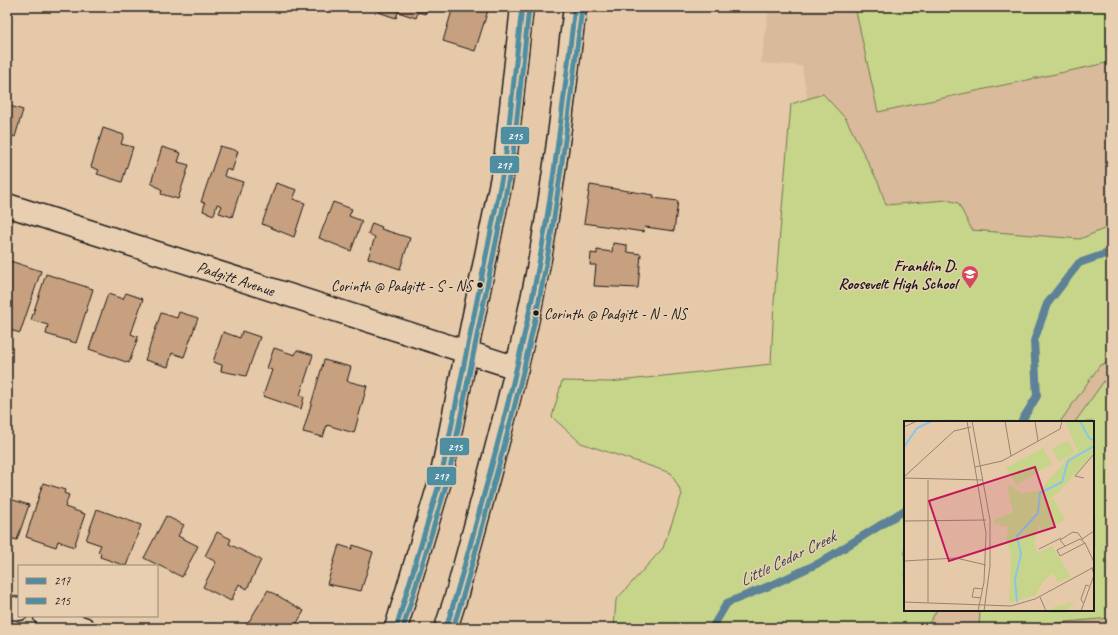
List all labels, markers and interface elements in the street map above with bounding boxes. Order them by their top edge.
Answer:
line badge: 215 [500,126,530,145]
text: 215 [508,129,524,143]
line badge: 217 [489,155,520,174]
text: 217 [497,158,512,172]
place label: Franklin D. Roosevelt High School [838,256,960,294]
street label: Padgitt Avenue [195,257,279,301]
school or university icon: Franklin D. Roosevelt High School [960,264,980,289]
place label: Corinth @ Padgitt - S - NS [331,277,474,296]
marker: Corinth @ Padgitt - S - NS [475,280,485,290]
place label: Corinth @ Padgitt - N - NS [544,305,688,324]
marker: Corinth @ Padgitt - N - NS [531,308,541,318]
inset map [904,421,1094,611]
line badge: 215 [439,437,470,456]
text: 215 [448,440,464,454]
line badge: 217 [426,466,457,486]
text: 217 [434,469,449,483]
water label: Little Cedar Creek [736,525,841,591]
legend [18,565,158,617]
text: 217 [54,573,71,589]
text: 215 [54,593,71,609]

